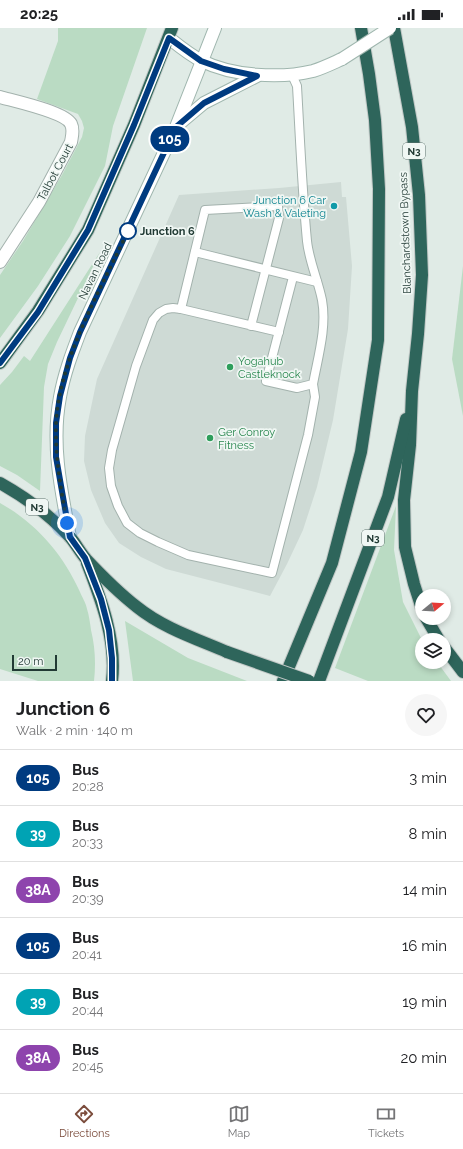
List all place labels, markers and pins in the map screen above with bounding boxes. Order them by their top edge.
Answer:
place label: Junction 6 Car Wash & Valeting [243,194,326,220]
marker: Junction 6 Car Wash & Valeting [329,201,339,211]
marker: Junction 6 [119,222,137,240]
place label: Junction 6 [140,225,195,238]
place label: Yogahub Castleknock [238,355,301,381]
marker: Yogahub Castleknock [225,362,235,372]
place label: Ger Conroy Fitness [218,426,275,452]
marker: Ger Conroy Fitness [205,433,215,443]

